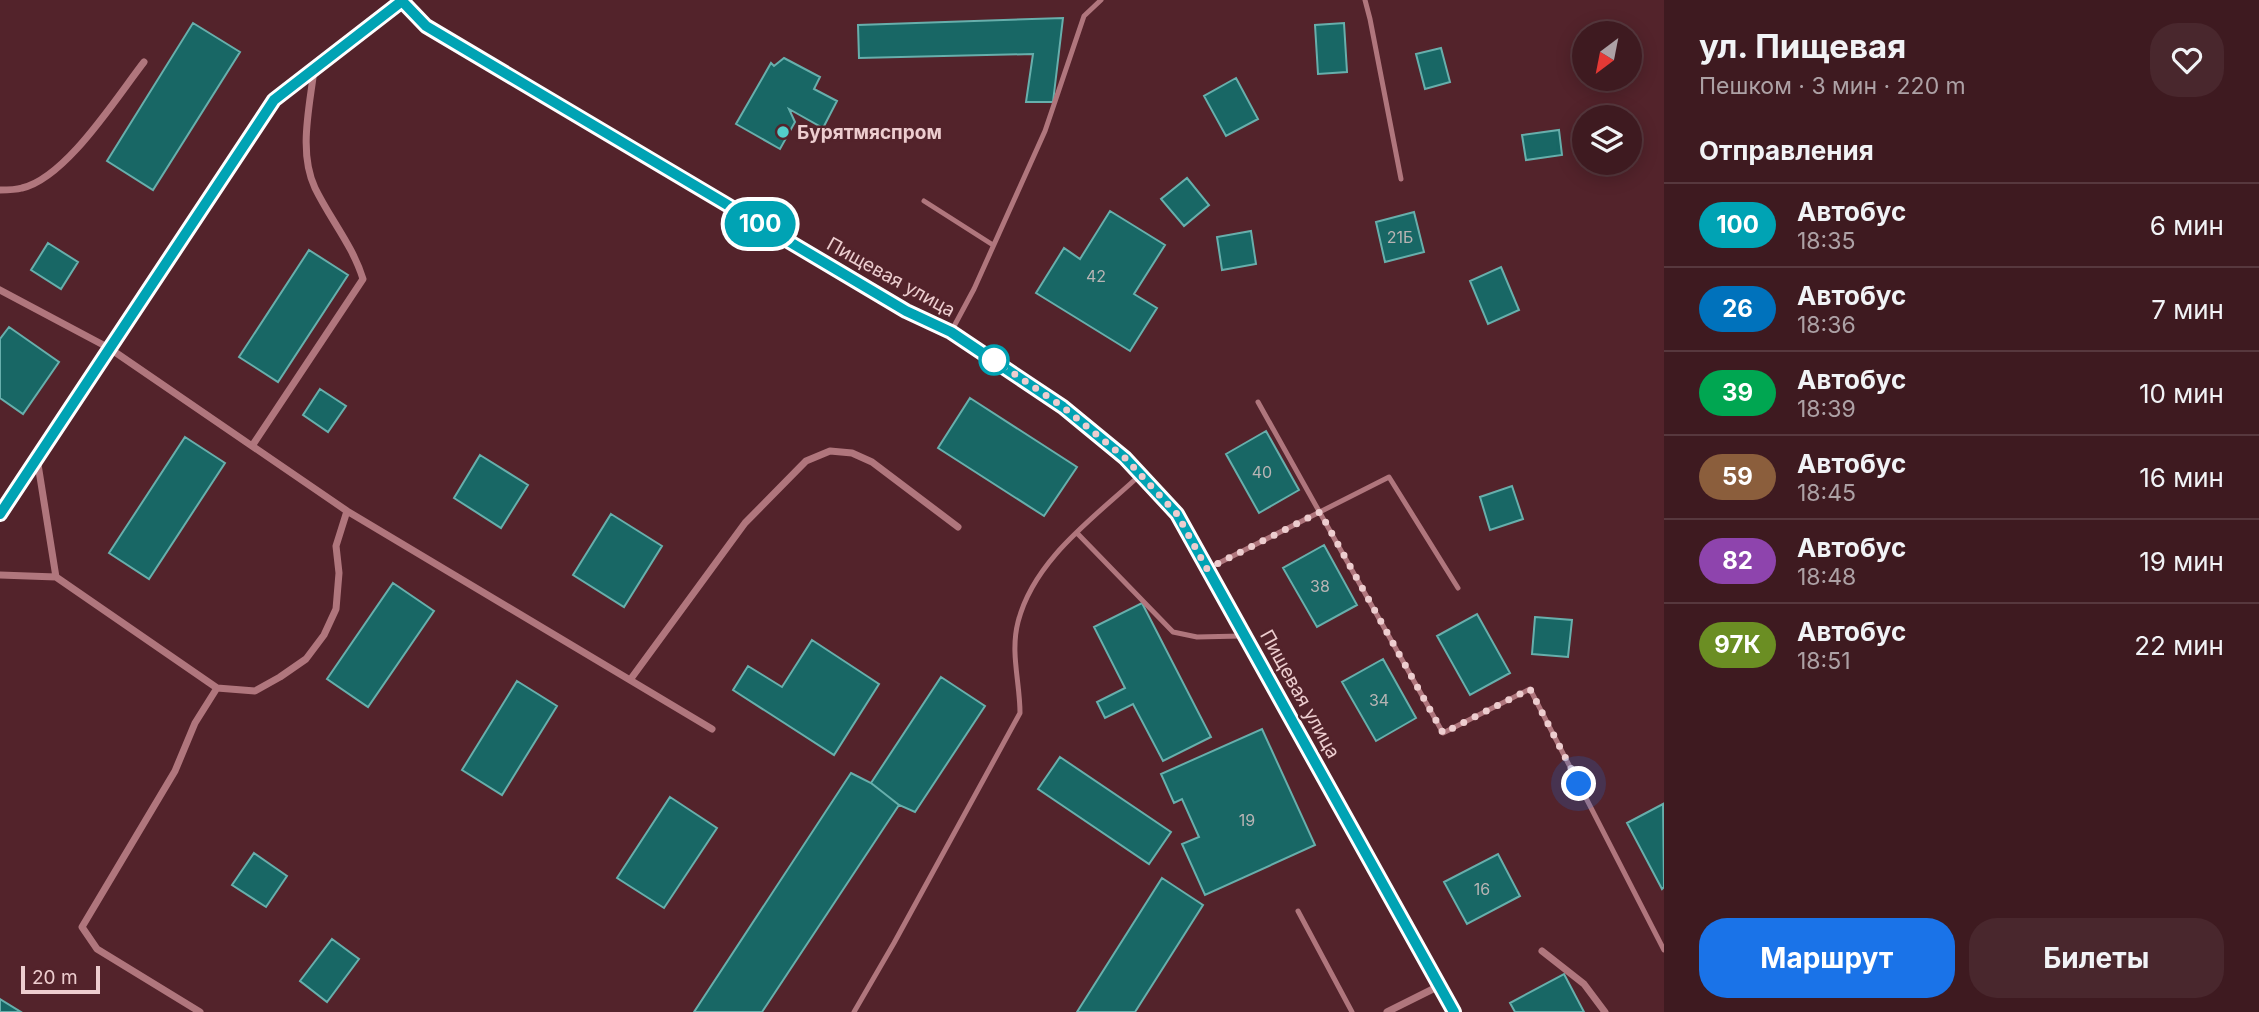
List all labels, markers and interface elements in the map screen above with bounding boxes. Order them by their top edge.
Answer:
north arrow [1572,21,1642,91]
map controls [1572,21,1642,175]
button: heart [2150,23,2224,97]
text: ул. Пищевая [1699,26,1906,66]
text: Пешком · 3 мин · 220 m [1699,72,1966,100]
button: layers [1572,105,1642,175]
place label: Бурятмяспром [797,121,942,144]
marker: Бурятмяспром [775,124,791,140]
text: Отправления [1699,135,1874,166]
text: Автобус [1797,196,1906,227]
line badge: 100 [720,201,800,247]
text: 100 [739,209,781,238]
text: 100 [1716,210,1759,239]
text: 6 мин [2150,210,2224,241]
house number: 21Б [1387,227,1413,247]
text: 18:35 [1797,227,1855,255]
street label: Пищевая улица [823,232,959,322]
house number: 42 [1086,266,1106,286]
text: Автобус [1797,280,1906,311]
text: 26 [1722,294,1753,323]
text: 7 мин [2151,294,2224,325]
text: 18:36 [1797,311,1856,339]
unlabelled marker [979,345,1009,375]
text: Автобус [1797,364,1906,395]
text: 39 [1722,378,1753,407]
text: 10 мин [2139,378,2224,409]
text: 18:39 [1797,395,1856,423]
text: Автобус [1797,448,1906,479]
house number: 40 [1252,462,1272,482]
text: 59 [1722,462,1753,491]
text: 16 мин [2139,462,2224,493]
text: 18:45 [1797,479,1856,507]
text: Автобус [1797,532,1906,563]
text: 82 [1722,546,1753,575]
text: 19 мин [2139,546,2224,577]
text: 18:48 [1797,563,1856,591]
house number: 38 [1310,576,1330,596]
text: Автобус [1797,616,1906,647]
street label: Пищевая улица [1255,626,1345,762]
text: 97К [1714,630,1761,659]
text: 22 мин [2134,630,2224,661]
text: 18:51 [1797,647,1851,675]
house number: 34 [1369,690,1389,710]
your location [1561,766,1596,801]
house number: 19 [1239,810,1255,830]
house number: 16 [1474,879,1490,899]
button: Маршрут [1699,918,1955,998]
button: Билеты [1969,918,2224,998]
scale bar [21,963,100,995]
text: 20 m [32,966,78,989]

